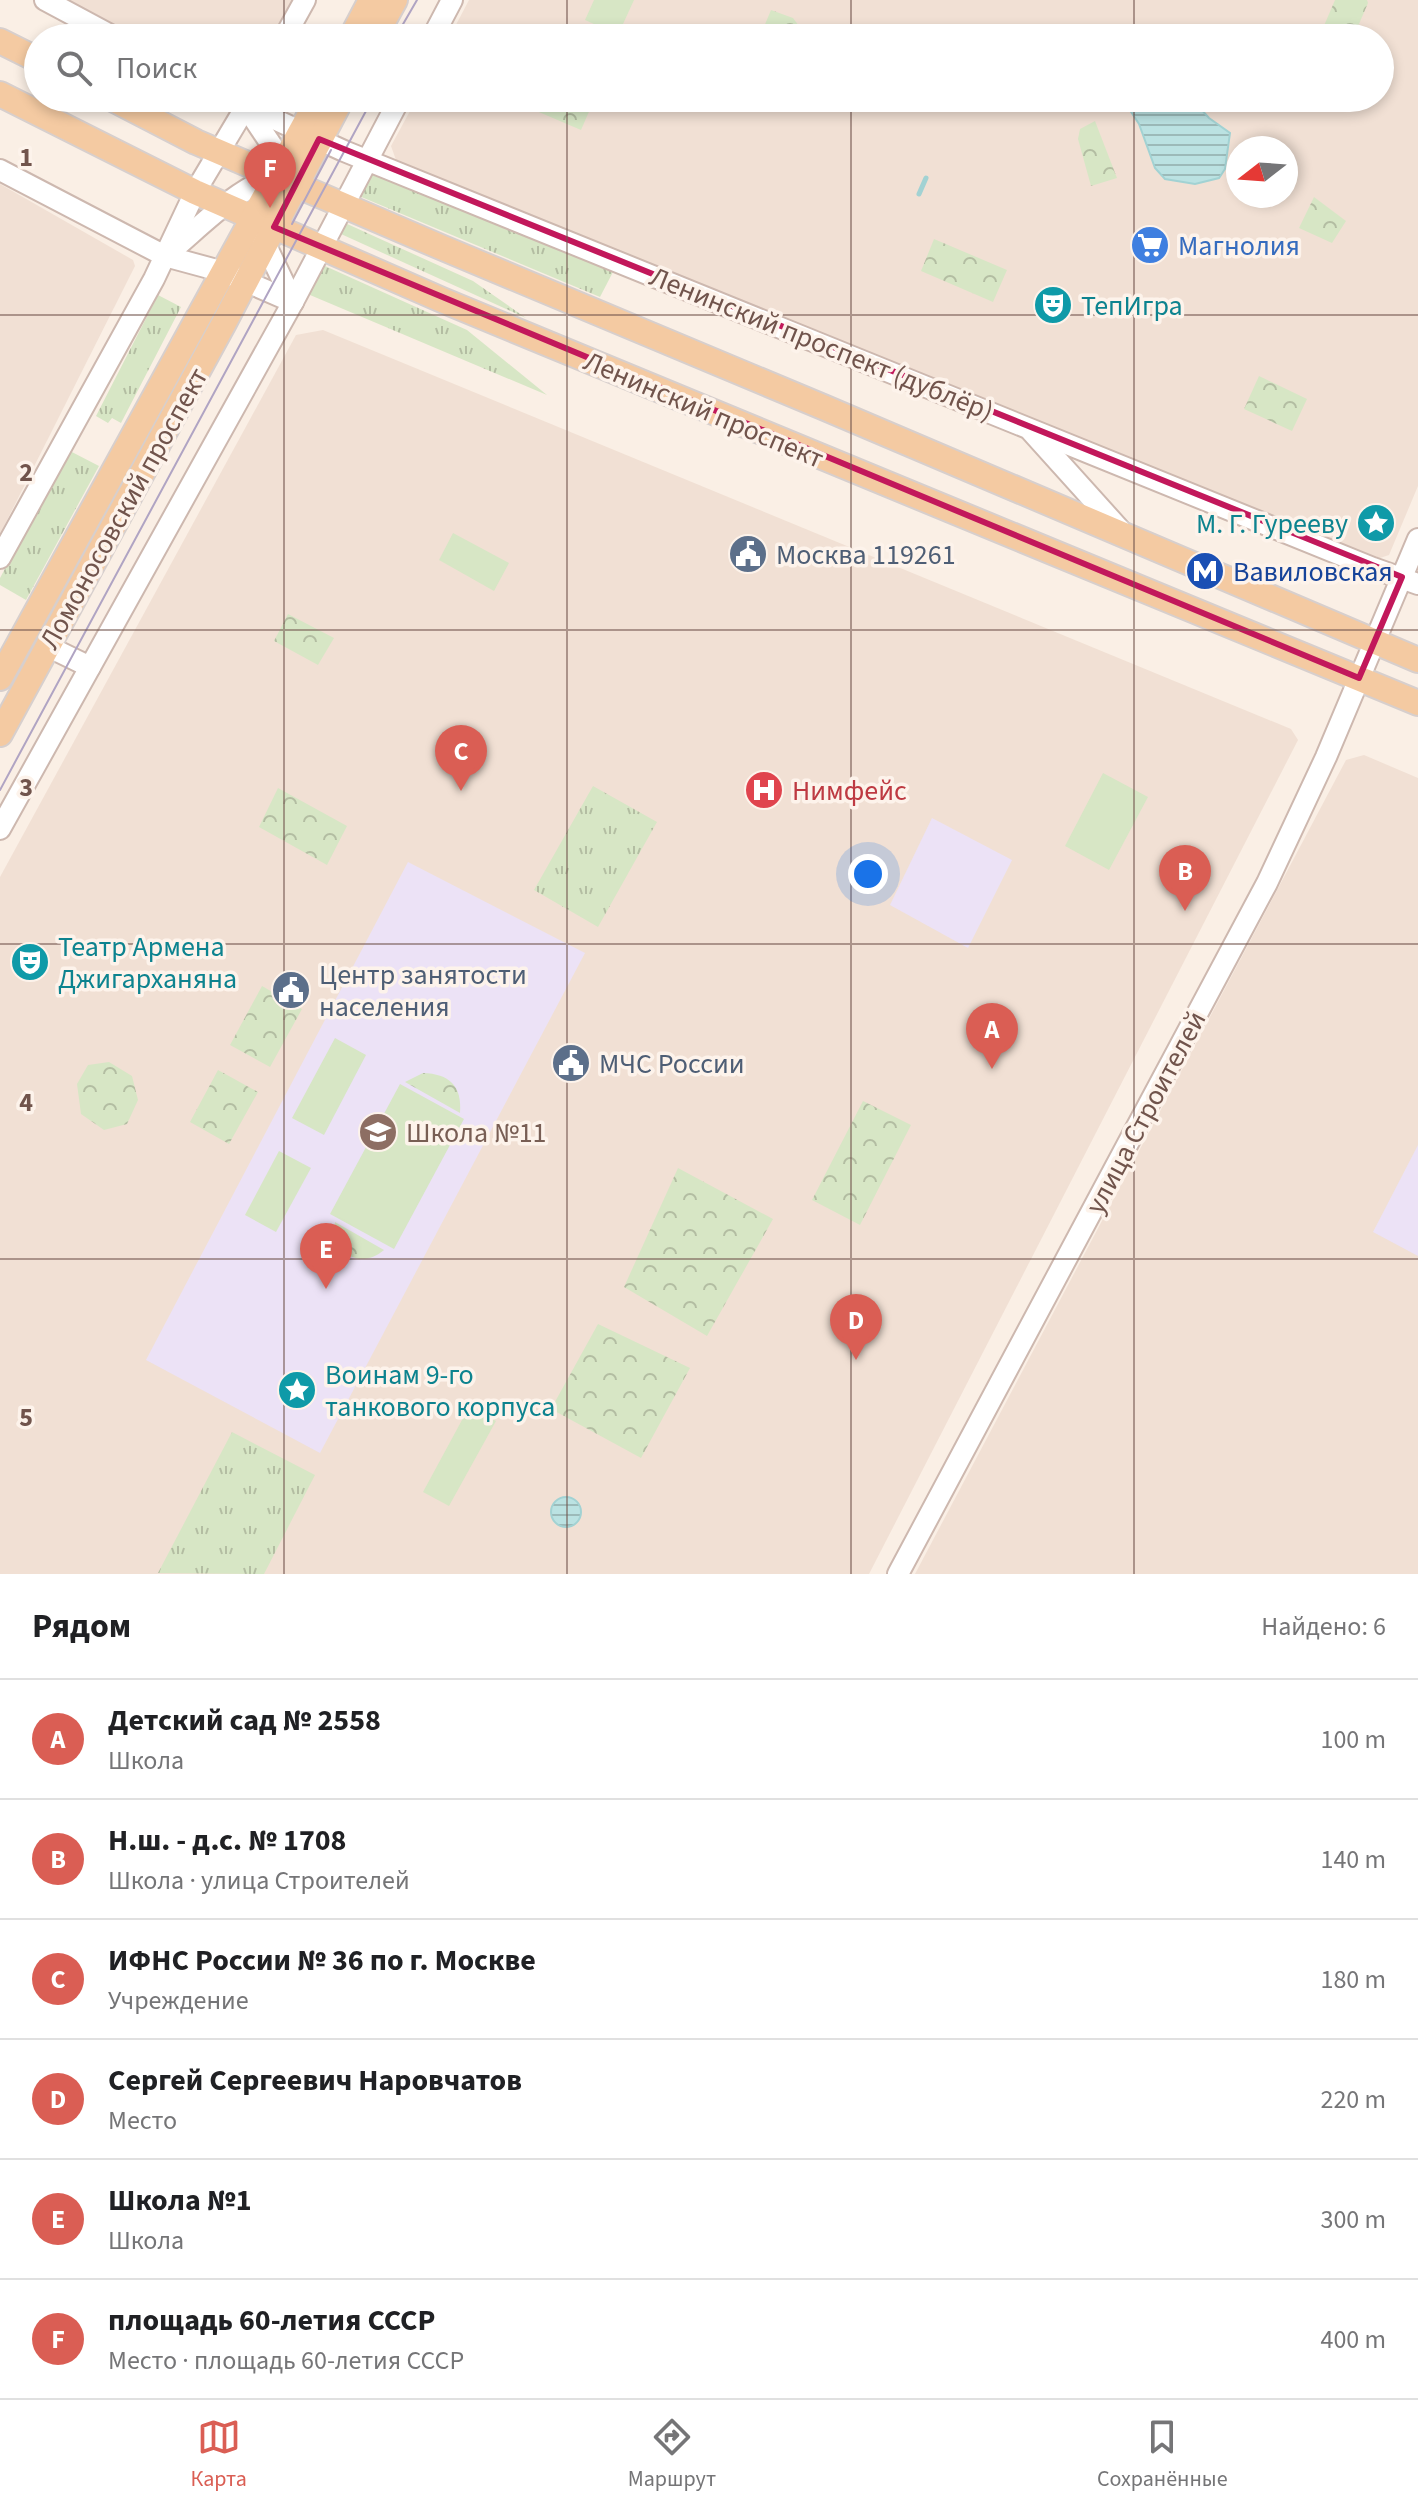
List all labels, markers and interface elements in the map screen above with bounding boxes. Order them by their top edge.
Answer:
search box [24,24,1394,112]
icon: search [52,46,96,90]
text: Поиск [116,47,197,90]
north arrow [1226,136,1298,208]
text: 1 [19,139,33,176]
pin: F [244,142,296,208]
supermarket icon: Магнолия [1129,224,1171,266]
place label: Магнолия [1178,226,1300,266]
street label: Ленинский проспект (дублёр) [645,259,999,427]
theatre icon: ТепИгра [1032,284,1074,326]
place label: ТепИгра [1081,286,1183,326]
street label: Ленинский проспект [579,343,829,475]
street label: Ломоносовский проспект [30,360,218,657]
text: 2 [19,454,33,491]
place icon: М. Г. Гурееву [1355,502,1397,544]
place label: М. Г. Гурееву [1196,504,1348,544]
public building icon: Москва 119261 [727,533,769,575]
place label: Москва 119261 [776,535,956,575]
metro station icon: Вавиловская [1184,550,1226,592]
place label: Вавиловская [1233,552,1393,592]
pin: C [435,725,487,791]
text: 3 [19,769,33,806]
hospital icon: Нимфейс [743,769,785,811]
place label: Нимфейс [792,771,907,811]
pin: B [1159,845,1211,911]
your location [848,854,888,894]
place label: Театр Армена Джигарханяна [58,927,237,999]
theatre icon: Театр Армена Джигарханяна [9,941,51,983]
place label: Центр занятости населения [319,955,527,1027]
public building icon: Центр занятости населения [270,969,312,1011]
pin: A [966,1003,1018,1069]
street label: улица Строителей [1076,1004,1216,1221]
public building icon: МЧС России [550,1042,592,1084]
place label: МЧС России [599,1044,745,1084]
text: 4 [19,1084,33,1121]
school or university icon: Школа №11 [357,1111,399,1153]
place label: Школа №11 [406,1113,547,1153]
pin: E [300,1223,352,1289]
pin: D [830,1294,882,1360]
place label: Воинам 9-го танкового корпуса [325,1355,555,1427]
place icon: Воинам 9-го танкового корпуса [276,1369,318,1411]
text: 5 [19,1399,33,1436]
text: Рядом [32,1602,131,1651]
text: Найдено: 6 [1261,1608,1386,1645]
text: Детский сад № 2558 [108,1699,381,1742]
text: A [51,1721,65,1758]
text: 100 m [1320,1721,1386,1758]
text: Школа [108,1742,184,1779]
text: Н.ш. - д.с. № 1708 [108,1819,346,1862]
text: B [50,1841,66,1878]
text: 140 m [1320,1841,1386,1878]
text: Школа · улица Строителей [108,1862,410,1899]
text: ИФНС России № 36 по г. Москве [108,1939,536,1982]
text: C [50,1961,66,1998]
text: 180 m [1320,1961,1386,1998]
text: Учреждение [108,1982,249,2019]
text: Сергей Сергеевич Наровчатов [108,2059,522,2102]
text: D [50,2081,66,2118]
text: 220 m [1320,2081,1386,2118]
text: Место [108,2102,177,2139]
text: Школа №1 [108,2179,252,2222]
text: E [51,2201,65,2238]
text: 300 m [1320,2201,1386,2238]
text: Школа [108,2222,184,2259]
text: площадь 60-летия СССР [108,2299,435,2342]
text: F [51,2321,65,2358]
text: 400 m [1320,2321,1386,2358]
text: Место · площадь 60-летия СССР [108,2342,464,2379]
tab: Карта [190,2415,247,2495]
tab: Маршрут [628,2415,716,2495]
tab: Сохранённые [1097,2415,1228,2495]

